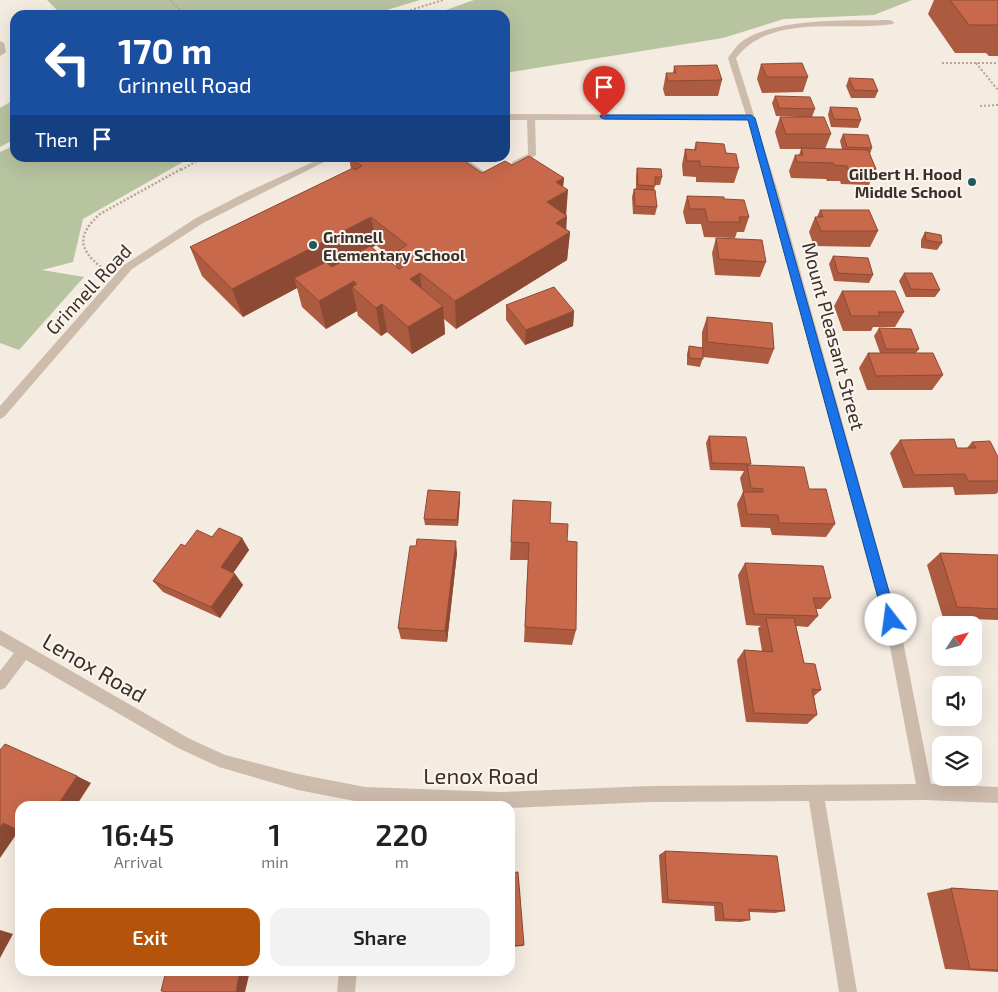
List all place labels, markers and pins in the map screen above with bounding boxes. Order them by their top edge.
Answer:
pin [583,66,625,117]
place label: Gilbert H. Hood Middle School [849,164,963,201]
marker: Gilbert H. Hood Middle School [966,176,978,188]
place label: Grinnell Elementary School [323,227,466,265]
marker: Grinnell Elementary School [307,239,319,251]

